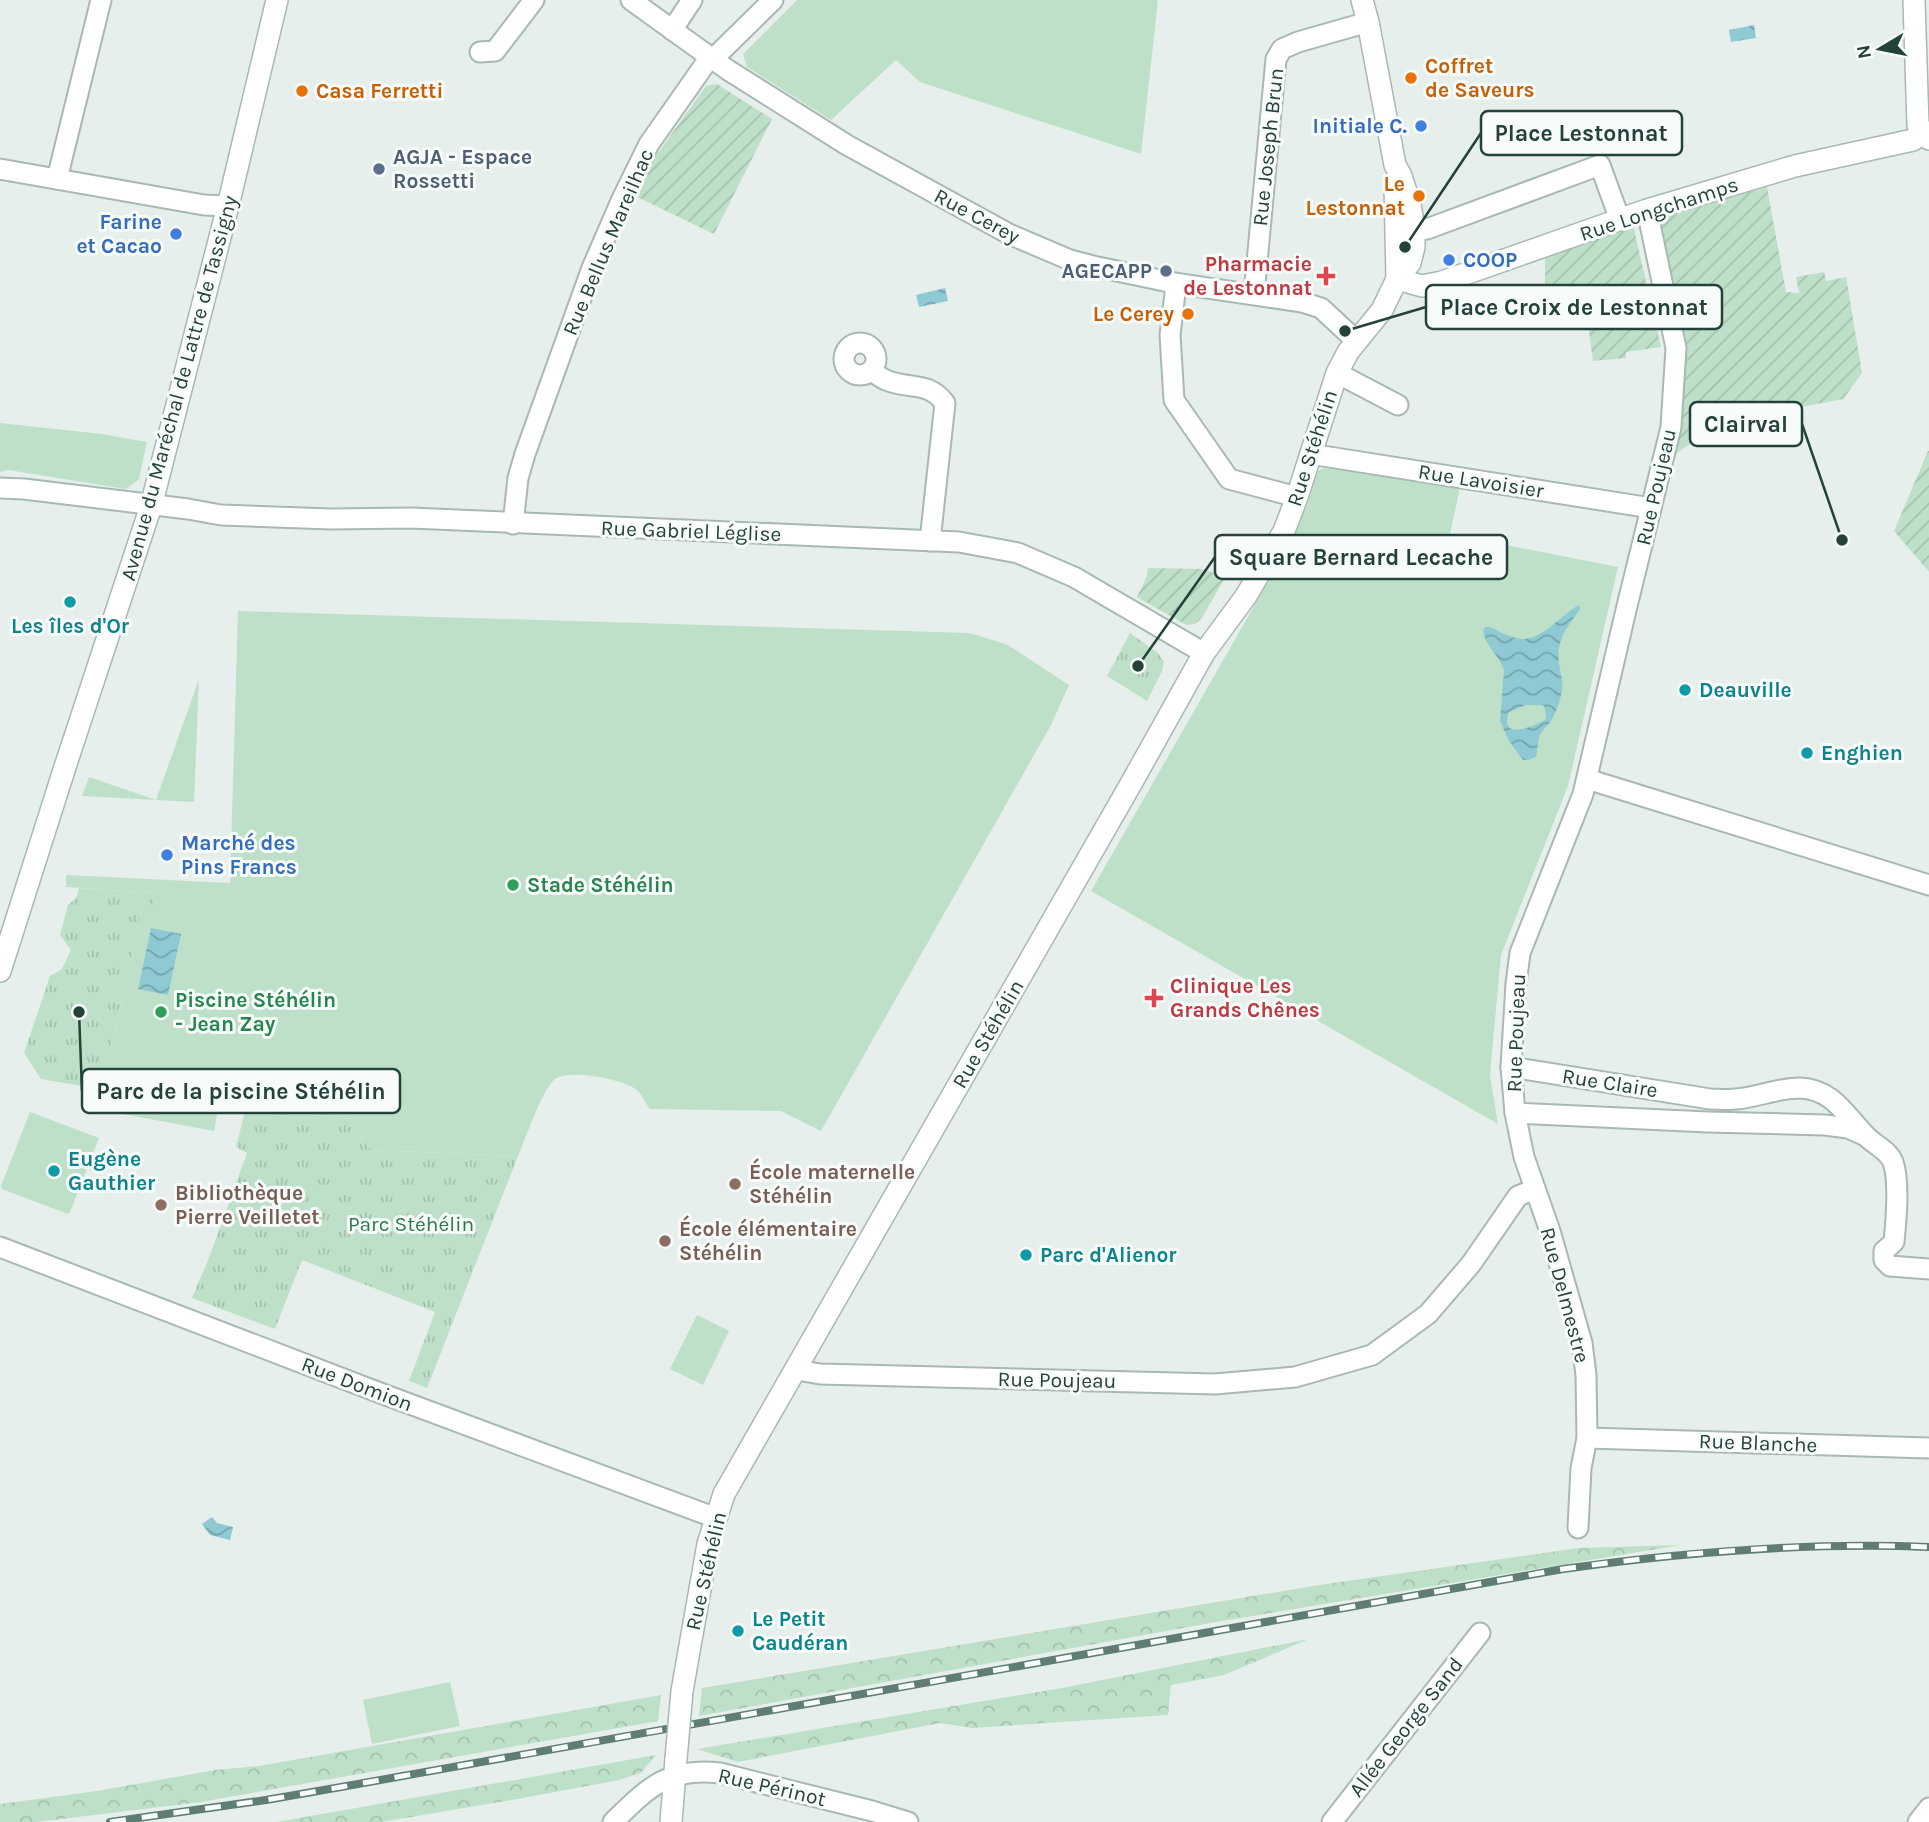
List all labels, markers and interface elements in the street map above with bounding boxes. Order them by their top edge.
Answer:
north arrow [1845,14,1915,84]
text: N [1852,43,1876,60]
place label: Coffret de Saveurs [1425,54,1535,102]
street label: Rue Joseph Brun [1248,67,1288,227]
marker: Coffret de Saveurs [1403,70,1419,86]
place label: Casa Ferretti [316,79,443,103]
marker: Casa Ferretti [294,83,310,99]
callout: Place Lestonnat [1481,111,1682,155]
place label: Initiale C. [1313,114,1407,138]
marker: Initiale C. [1413,118,1429,134]
text: Place Lestonnat [1495,120,1667,147]
place label: AGJA - Espace Rossetti [393,145,532,193]
street label: Rue Bellus Mareilhac [558,145,658,339]
marker: AGJA - Espace Rossetti [371,161,387,177]
place label: Le Lestonnat [1306,172,1405,220]
street label: Rue Longchamps [1577,172,1741,246]
street label: Rue Cerey [930,184,1024,249]
marker: Le Lestonnat [1411,188,1427,204]
street label: Avenue du Maréchal de Lattre de Tassigny [116,193,242,583]
place label: Farine et Cacao [76,210,162,258]
marker: Farine et Cacao [168,226,184,242]
place label: COOP [1463,248,1517,272]
place label: Pharmacie de Lestonnat [1183,252,1312,300]
marker: COOP [1441,252,1457,268]
place label: AGECAPP [1062,259,1152,283]
marker: AGECAPP [1158,263,1174,279]
marker: Pharmacie de Lestonnat [1318,268,1334,284]
callout: Place Croix de Lestonnat [1426,285,1722,329]
text: Place Croix de Lestonnat [1440,294,1708,321]
place label: Le Cerey [1093,302,1174,326]
marker: Le Cerey [1180,306,1196,322]
street label: Rue Stéhélin [1282,387,1342,509]
callout: Clairval [1690,402,1802,446]
text: Clairval [1704,411,1788,438]
street label: Rue Poujeau [1631,426,1681,548]
street label: Rue Lavoisier [1417,459,1546,503]
street label: Rue Gabriel Léglise [600,516,782,546]
callout: Square Bernard Lecache [1215,535,1507,579]
text: Square Bernard Lecache [1229,544,1493,571]
marker: Les îles d'Or [62,594,78,610]
place label: Les îles d'Or [11,614,130,638]
place label: Deauville [1699,678,1792,702]
marker: Deauville [1677,682,1693,698]
place label: Enghien [1821,741,1903,765]
marker: Enghien [1799,745,1815,761]
place label: Marché des Pins Francs [181,831,297,879]
marker: Marché des Pins Francs [159,847,175,863]
place label: Stade Stéhélin [527,873,674,897]
marker: Stade Stéhélin [505,877,521,893]
street label: Rue Poujeau [1502,973,1530,1093]
place label: Clinique Les Grands Chênes [1170,974,1320,1022]
street label: Rue Stéhélin [947,976,1029,1092]
place label: Piscine Stéhélin - Jean Zay [175,988,336,1036]
marker: Clinique Les Grands Chênes [1144,988,1164,1008]
marker: Piscine Stéhélin - Jean Zay [153,1004,169,1020]
street label: Rue Claire [1561,1064,1659,1102]
callout: Parc de la piscine Stéhélin [82,1069,400,1113]
text: Parc de la piscine Stéhélin [96,1078,386,1105]
place label: Eugène Gauthier [68,1147,156,1195]
place label: École maternelle Stéhélin [749,1158,915,1208]
marker: Eugène Gauthier [46,1163,62,1179]
marker: École maternelle Stéhélin [727,1176,743,1192]
place label: Bibliothèque Pierre Veilletet [175,1181,320,1229]
marker: Bibliothèque Pierre Veilletet [153,1197,169,1213]
park label: Parc Stéhélin [348,1212,474,1236]
place label: École élémentaire Stéhélin [679,1215,857,1265]
street label: Rue Delmestre [1535,1224,1595,1366]
marker: École élémentaire Stéhélin [657,1233,673,1249]
place label: Parc d'Alienor [1040,1243,1177,1267]
marker: Parc d'Alienor [1018,1247,1034,1263]
street label: Rue Domion [298,1352,416,1416]
street label: Rue Poujeau [997,1367,1117,1393]
street label: Rue Blanche [1698,1429,1818,1457]
street label: Rue Stéhélin [681,1509,731,1633]
place label: Le Petit Caudéran [752,1607,848,1655]
marker: Le Petit Caudéran [730,1623,746,1639]
street label: Allée George Sand [1344,1652,1468,1802]
street label: Rue Périnot [716,1763,828,1811]

